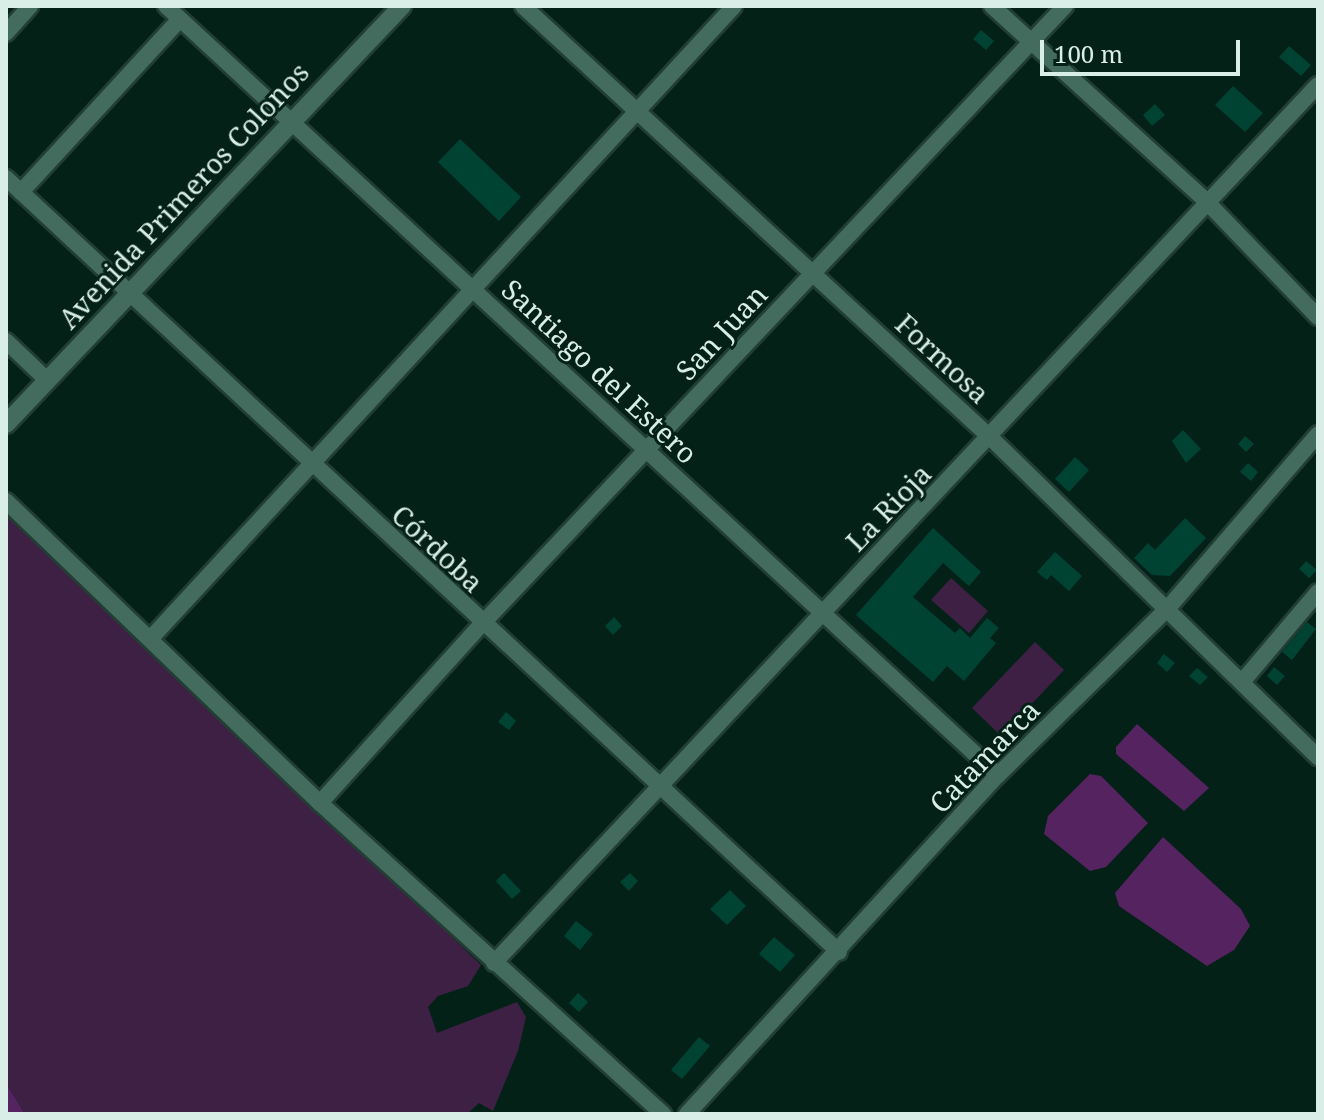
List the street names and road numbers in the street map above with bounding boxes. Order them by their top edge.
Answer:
street label: Avenida Primeros Colonos [51,55,315,335]
street label: Santiago del Estero [495,272,705,470]
street label: San Juan [668,277,774,387]
street label: Formosa [889,306,997,410]
street label: La Rioja [838,456,938,558]
street label: Córdoba [385,497,491,599]
street label: Catamarca [922,693,1046,819]

